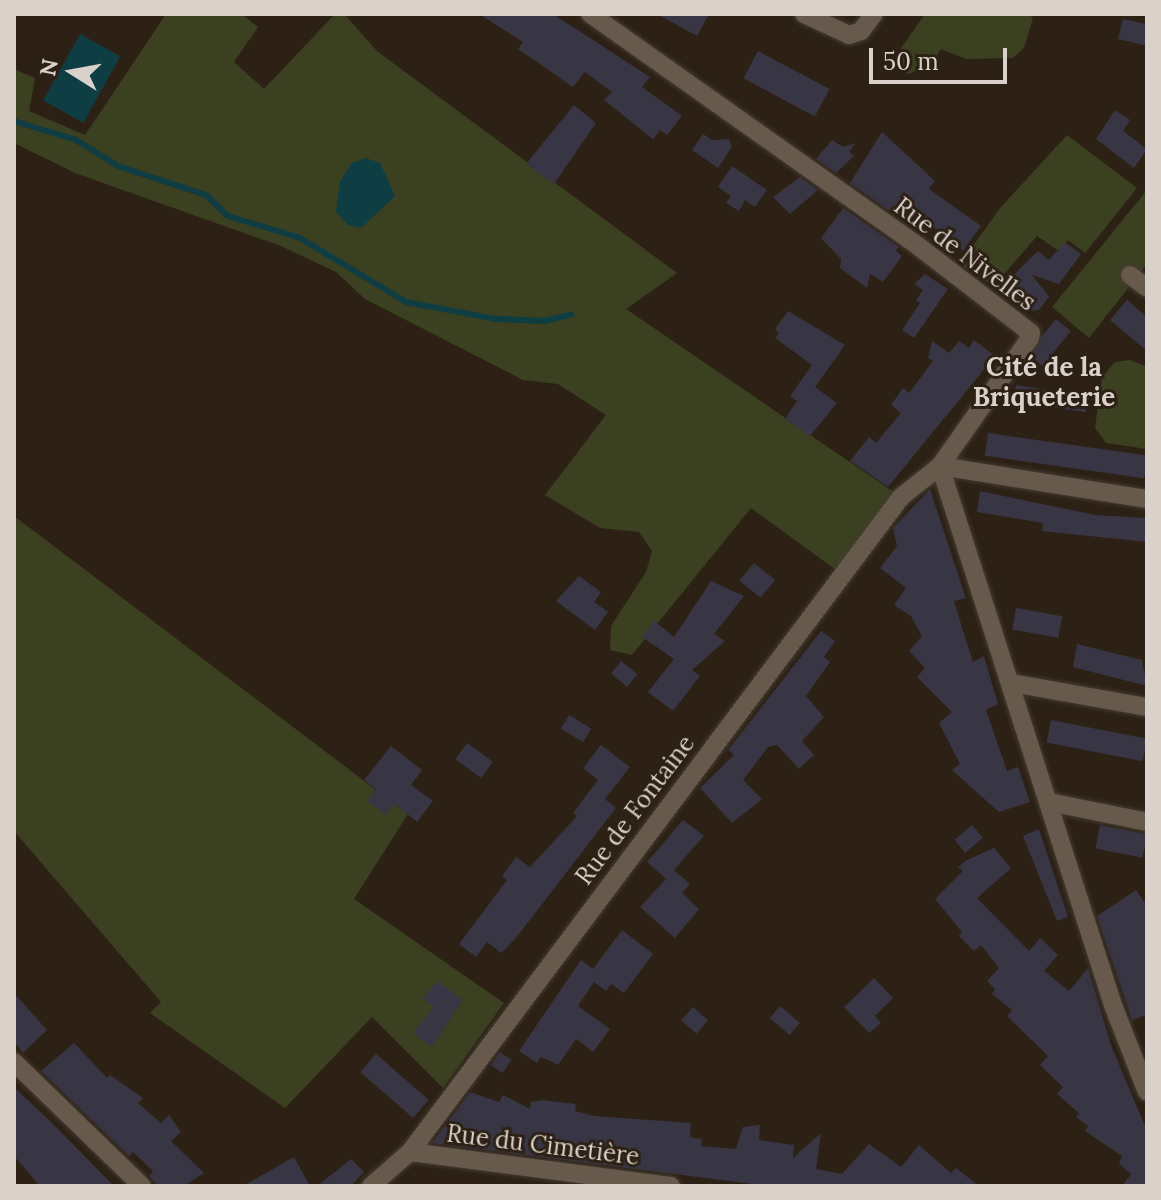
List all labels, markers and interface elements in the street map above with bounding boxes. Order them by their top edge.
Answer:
north arrow [32,32,112,112]
scale bar [873,32,1011,82]
text: 50 m [883,46,939,77]
text: N [33,56,64,78]
street label: Rue de Nivelles [889,191,1041,317]
district label: Cité de la Briqueterie [973,351,1115,412]
street label: Rue de Fontaine [569,730,701,890]
street label: Rue du Cimetière [445,1119,641,1171]

